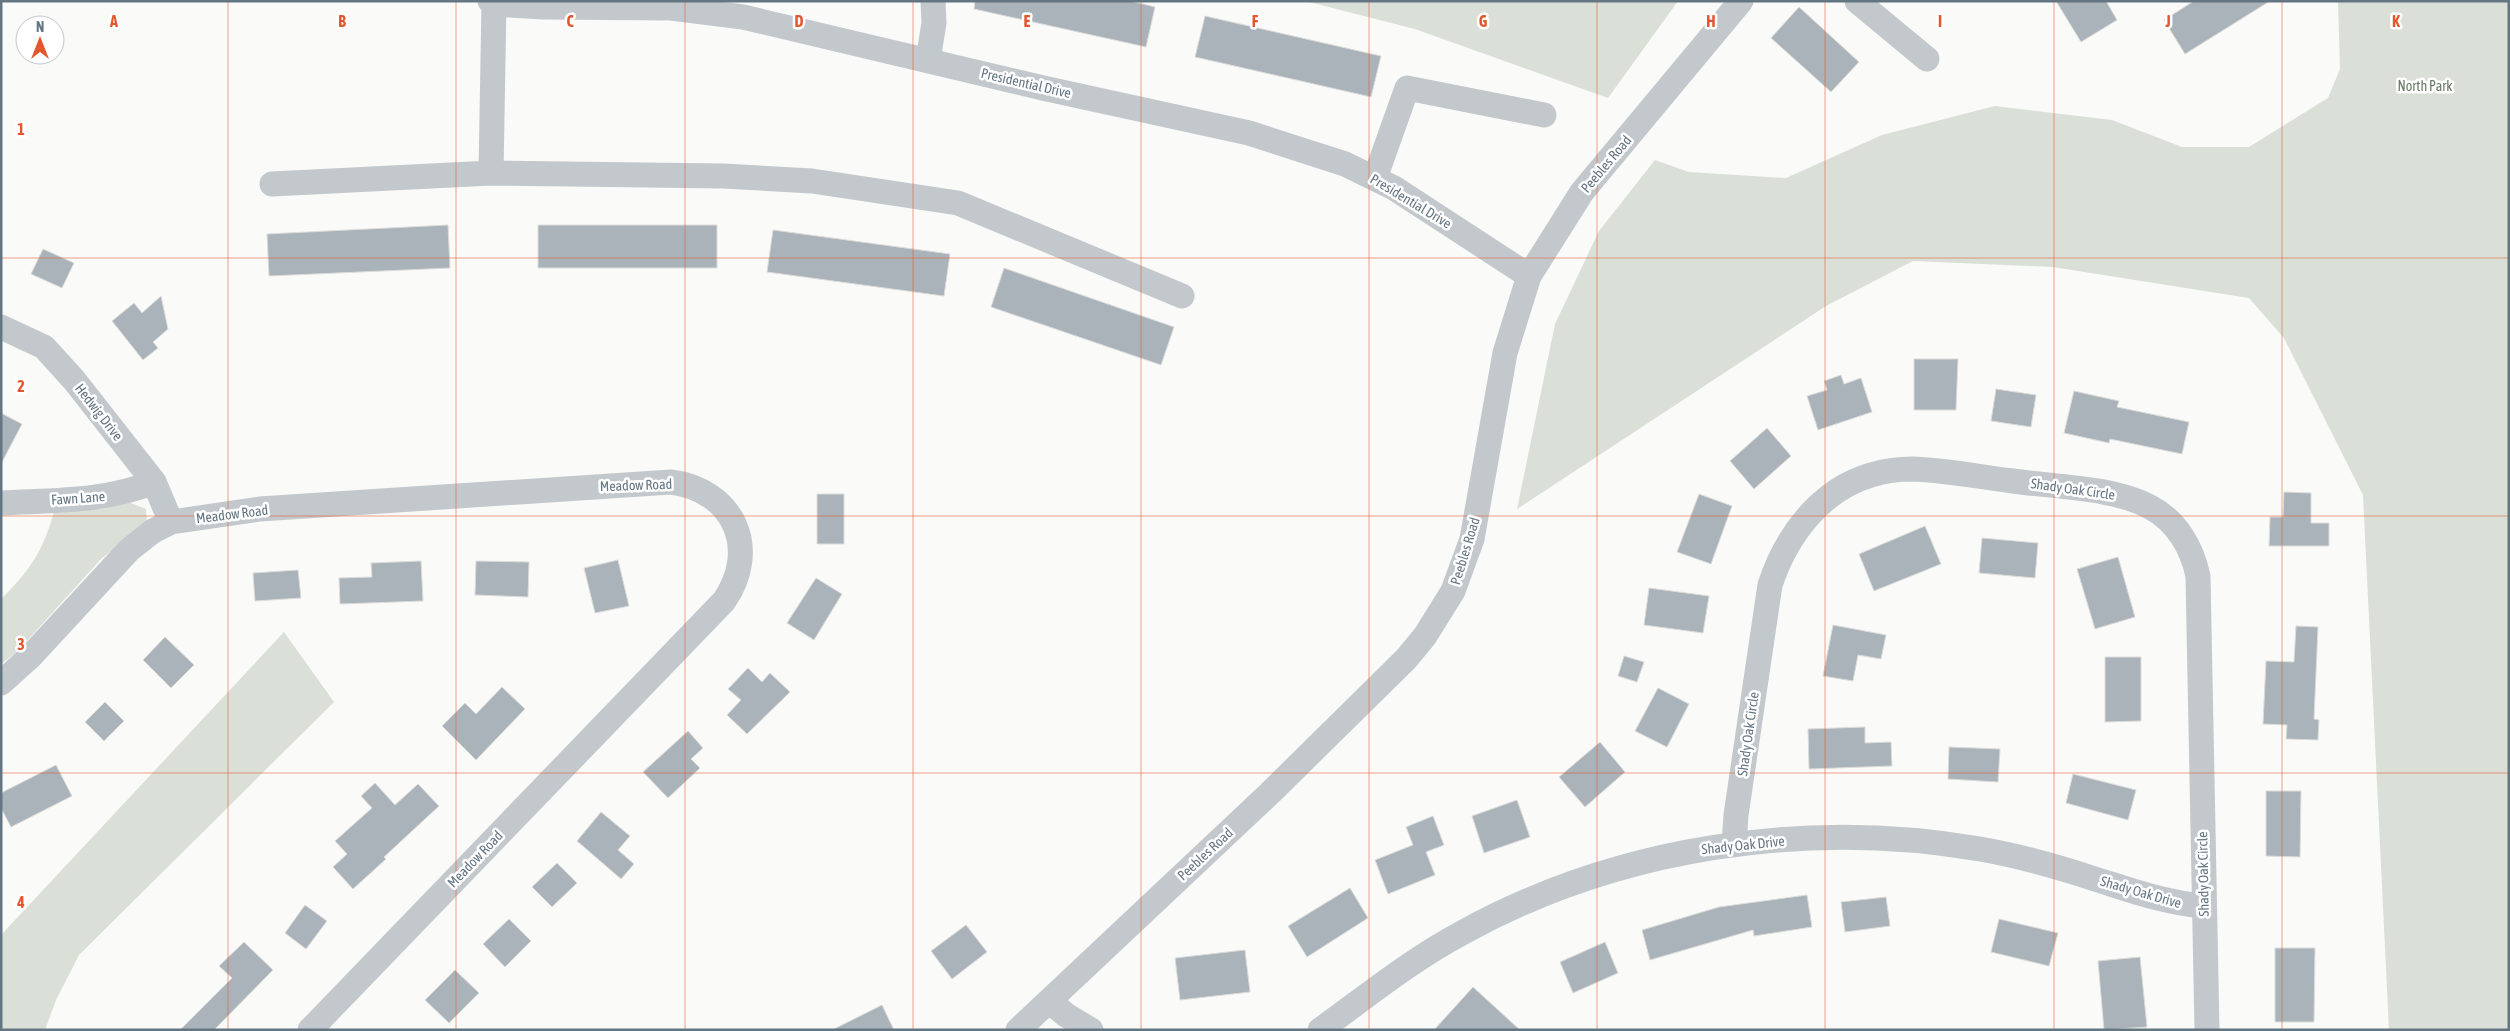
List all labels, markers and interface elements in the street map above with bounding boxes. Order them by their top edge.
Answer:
text: A [109,12,118,30]
text: B [338,12,346,30]
text: C [566,12,574,30]
text: D [795,12,804,30]
text: E [1024,12,1031,30]
text: F [1252,12,1259,30]
text: G [1479,12,1488,30]
text: H [1706,12,1716,30]
text: I [1938,12,1942,30]
text: J [2164,12,2171,30]
text: K [2392,12,2400,30]
north arrow [15,15,65,65]
text: N [36,19,44,35]
street label: Presidential Drive [979,65,1073,101]
park label: North Park [2398,78,2452,94]
text: 1 [17,120,25,138]
street label: Peebles Road [1578,132,1634,196]
street label: Presidential Drive [1368,170,1454,232]
text: 2 [17,377,25,395]
street label: Hedwig Drive [72,380,126,444]
street label: Shady Oak Circle [2030,475,2116,503]
street label: Meadow Road [600,476,672,494]
street label: Fawn Lane [50,488,106,508]
street label: Meadow Road [195,502,269,526]
street label: Peebles Road [1447,515,1483,587]
text: 3 [17,635,25,653]
street label: Shady Oak Circle [1734,691,1762,777]
street label: Peebles Road [1174,824,1236,884]
street label: Meadow Road [444,827,506,891]
street label: Shady Oak Circle [2194,831,2212,917]
street label: Shady Oak Drive [1701,833,1785,857]
street label: Shady Oak Drive [2099,873,2183,911]
text: 4 [16,893,25,911]

